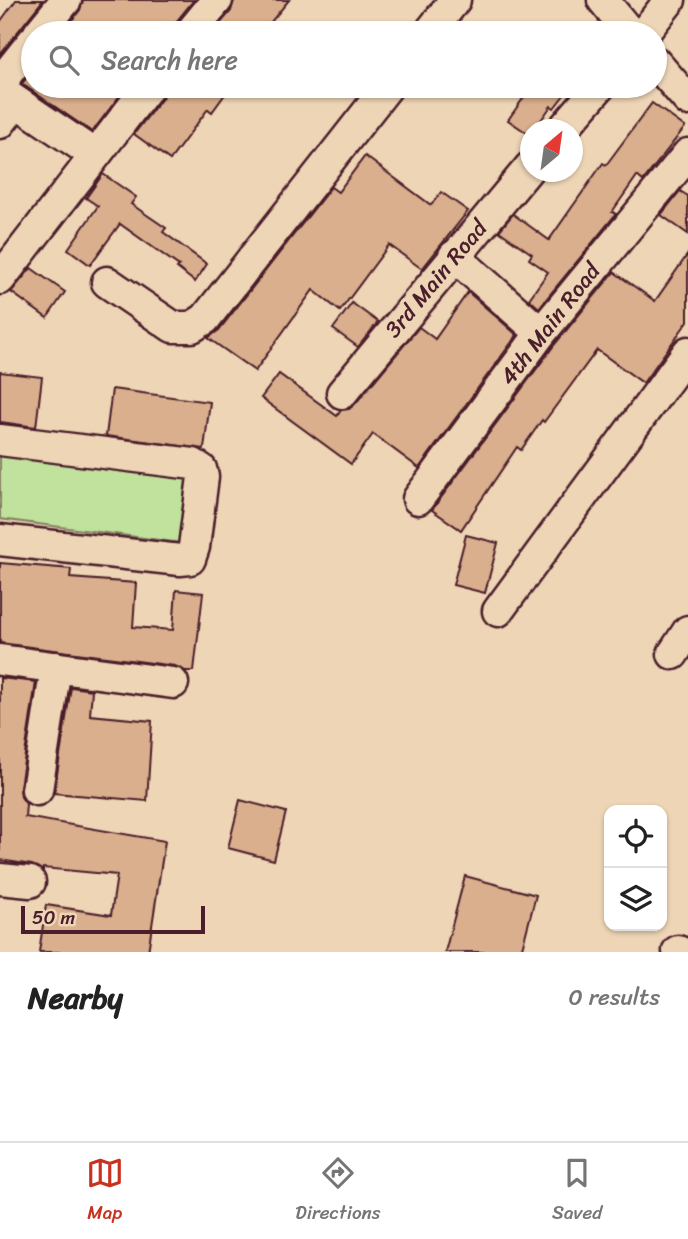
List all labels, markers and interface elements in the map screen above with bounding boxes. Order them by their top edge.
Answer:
search box [21,21,667,98]
text: Search here [101,37,238,83]
icon: search [45,41,83,79]
north arrow [520,119,583,182]
street label: 3rd Main Road [374,209,499,347]
street label: 4th Main Road [489,252,612,394]
map controls [604,805,667,931]
button: locate [604,805,667,868]
button: layers [604,868,667,931]
text: 50 m [32,901,75,934]
scale bar [21,903,205,935]
text: Nearby [28,971,123,1025]
text: 0 results [568,977,660,1018]
tab: Map [86,1154,124,1229]
tab: Directions [295,1154,381,1229]
tab: Saved [552,1154,602,1229]

